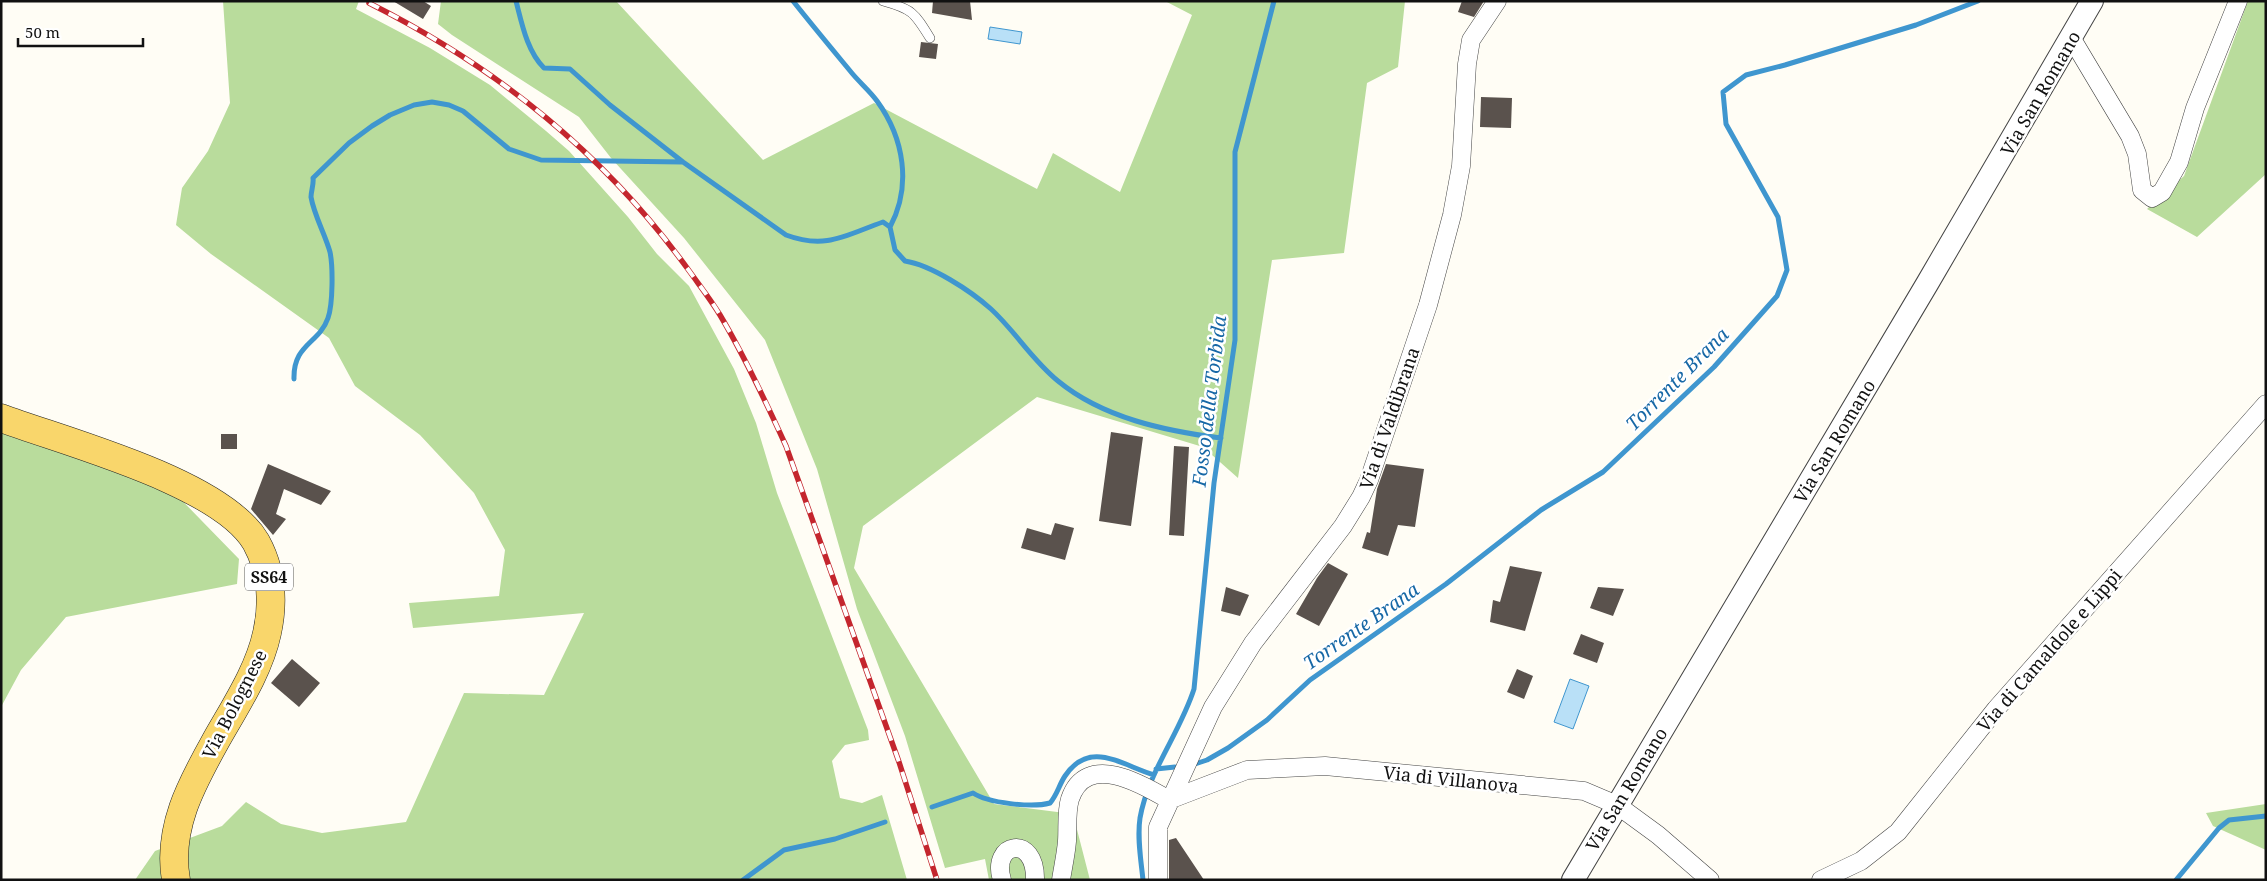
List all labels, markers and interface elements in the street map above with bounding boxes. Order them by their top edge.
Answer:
scale bar [18,15,142,47]
text: 50 m [25,22,60,42]
street label: Via San Romano [1995,26,2085,160]
water label: Fosso della Torbida [1185,314,1232,489]
water label: Torrente Brana [1620,322,1734,436]
street label: Via di Valdibrana [1353,344,1425,492]
street label: Via San Romano [1788,375,1880,507]
street label: Via di Camaldole e Lippi [1972,563,2127,737]
road number: SS64 [245,564,293,590]
water label: Torrente Brana [1298,576,1424,676]
street label: Via Bolognese [196,645,272,763]
street label: Via San Romano [1580,723,1672,855]
street label: Via di Villanova [1382,760,1520,798]

